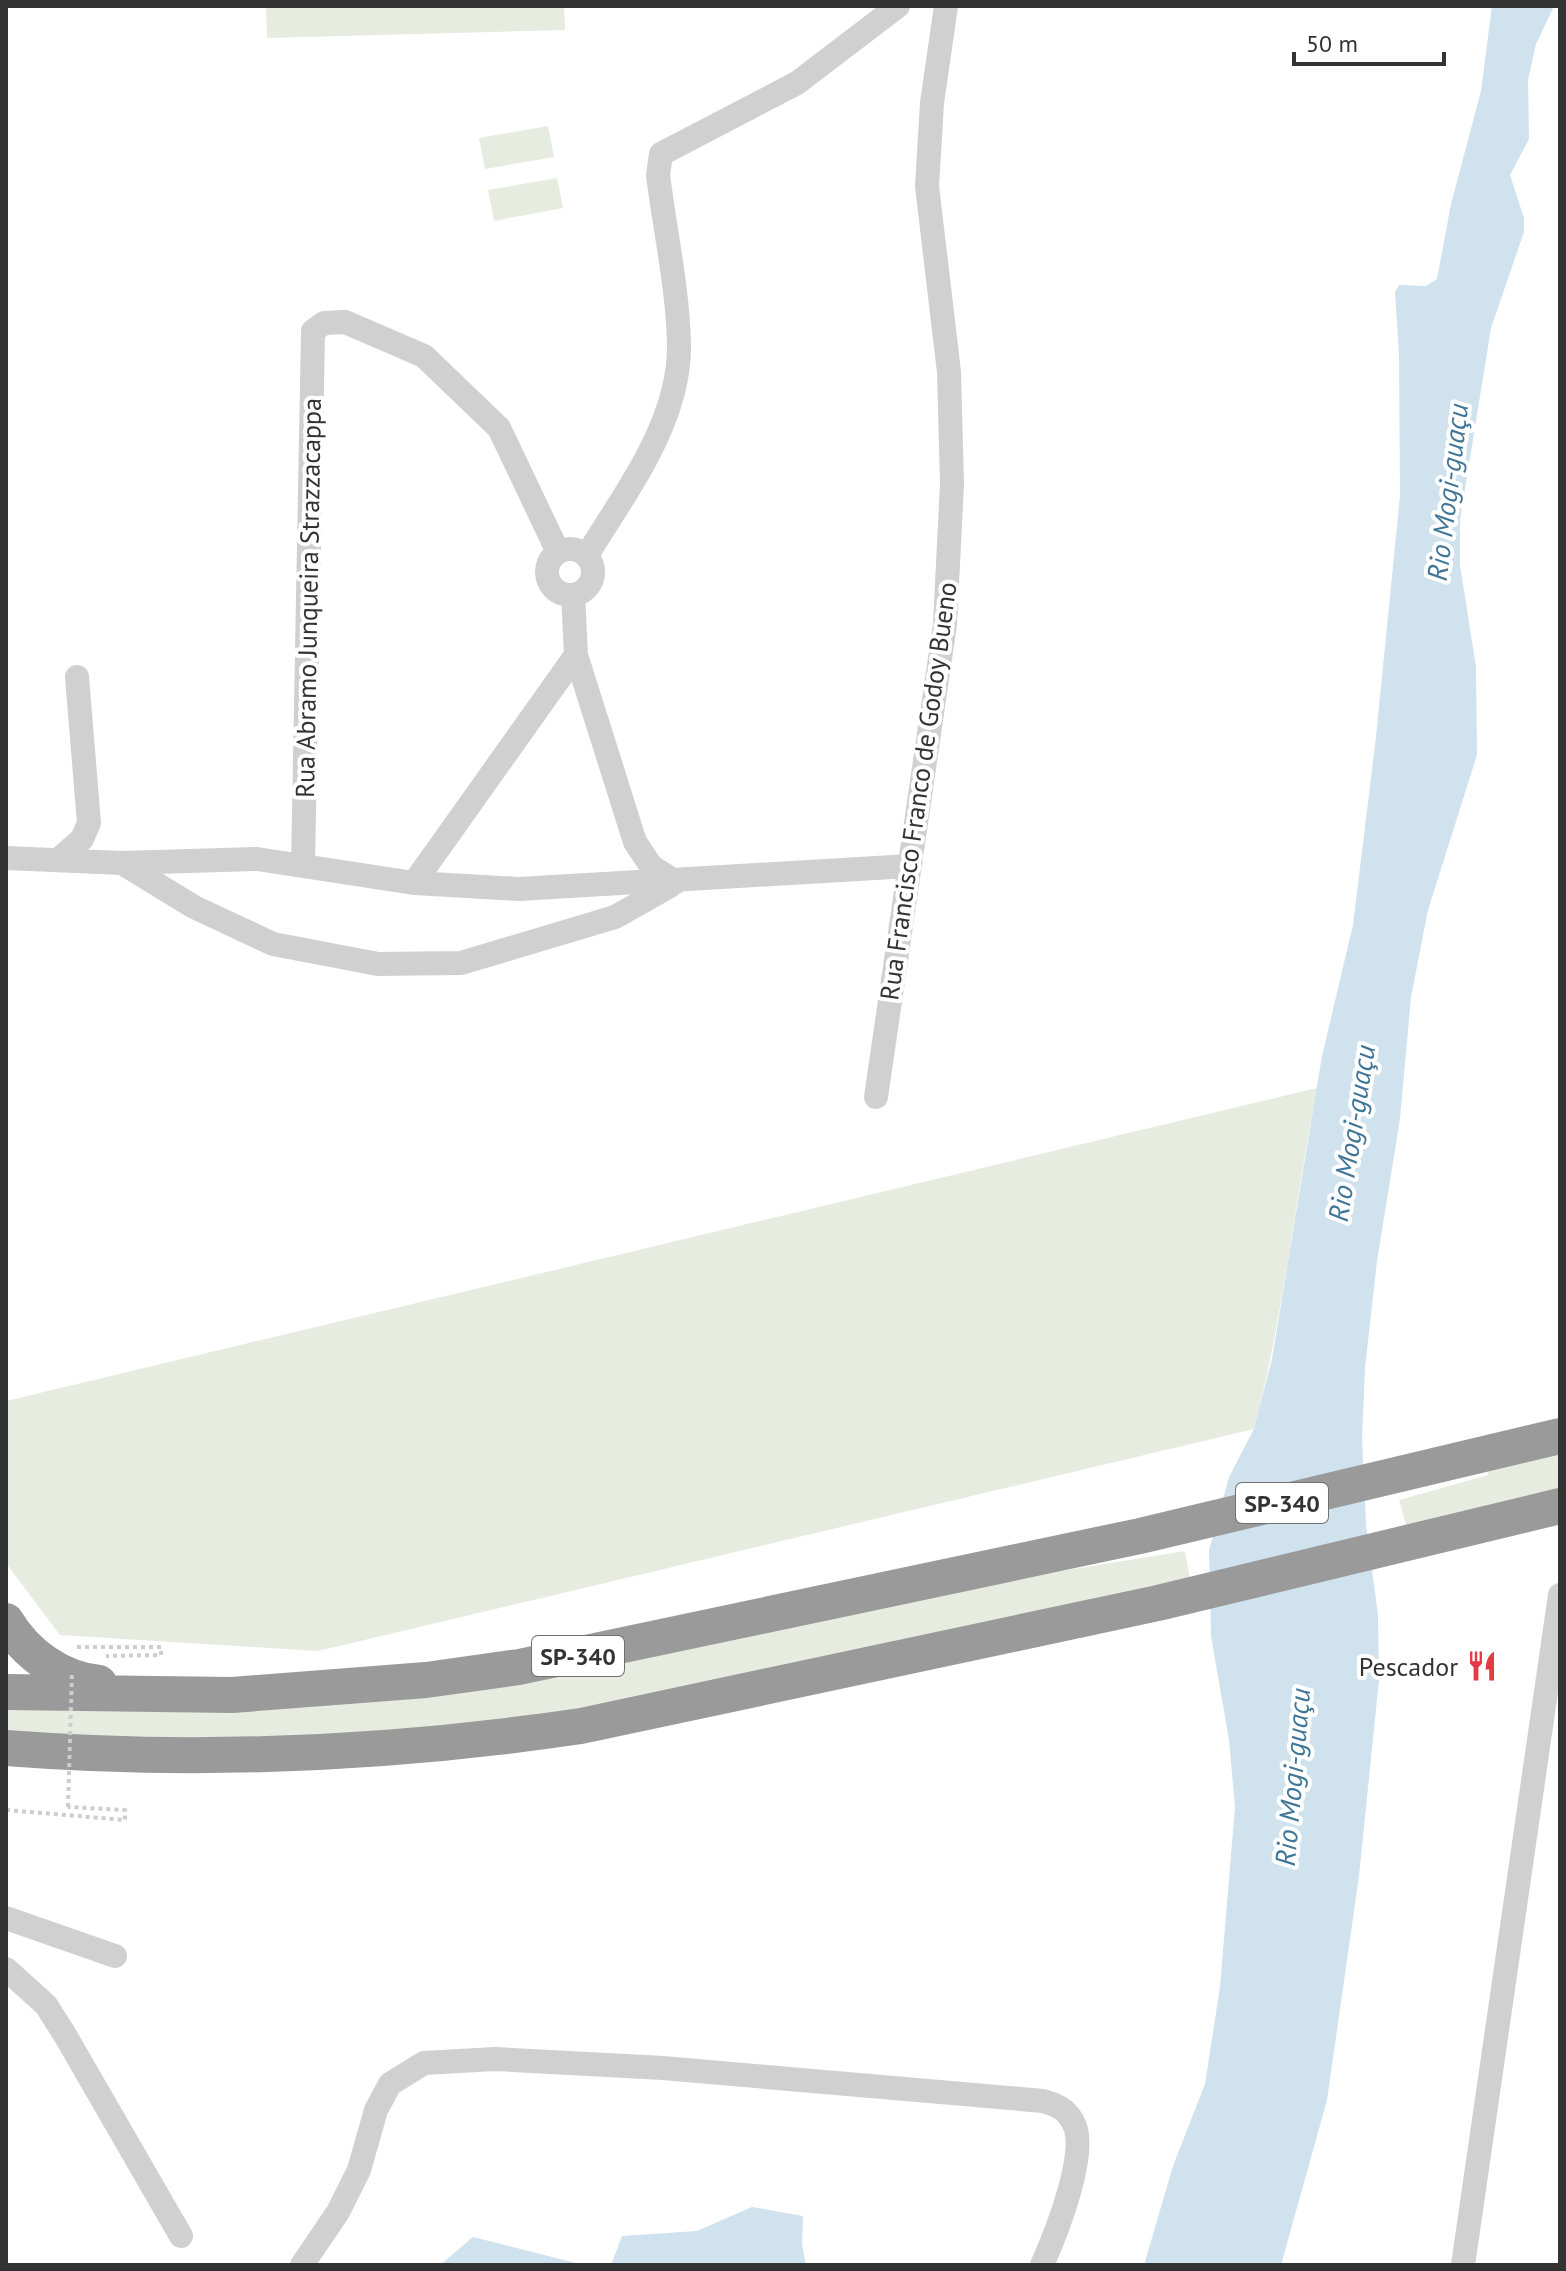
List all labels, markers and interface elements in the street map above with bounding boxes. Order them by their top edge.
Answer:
scale bar [1294,16,1444,66]
text: 50 m [1306,28,1358,59]
street label: Rua Abramo Junqueira Strazzacappa [288,398,328,798]
water label: Rio Mogi-guaçu [1418,401,1476,583]
street label: Rua Francisco Franco de Godoy Bueno [872,580,964,1002]
water label: Rio Mogi-guaçu [1319,1042,1383,1224]
road number: SP-340 [1236,1483,1328,1523]
road number: SP-340 [532,1636,624,1676]
restaurant icon: Pescador [1465,1649,1499,1683]
place label: Pescador [1359,1650,1458,1683]
water label: Rio Mogi-guaçu [1266,1687,1318,1867]

